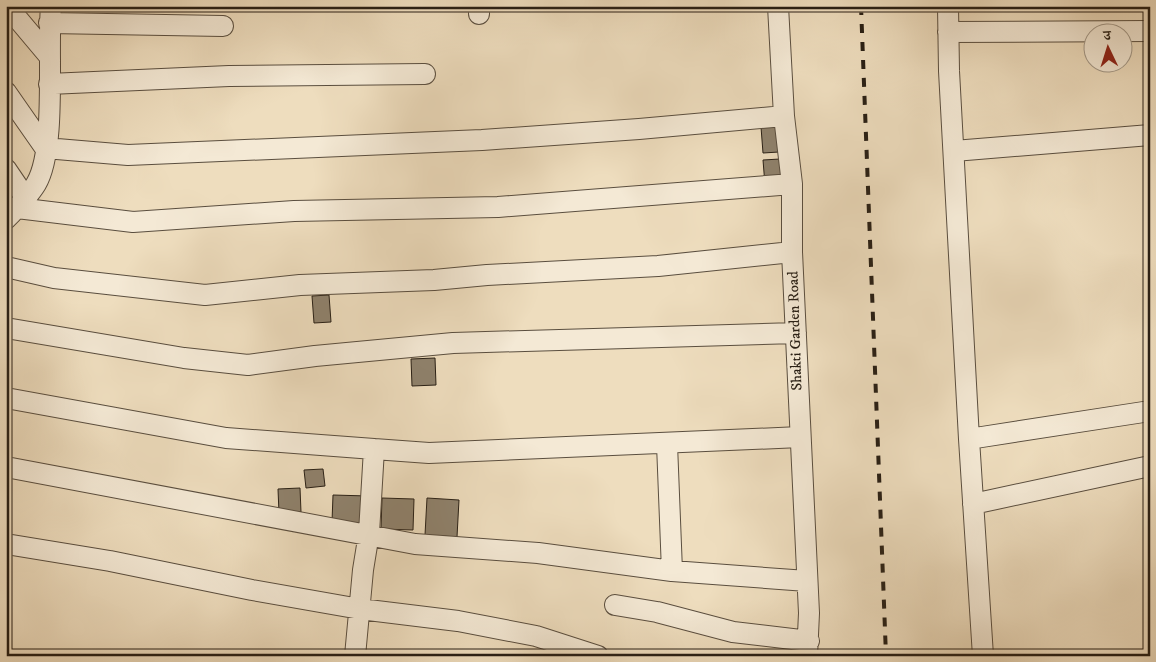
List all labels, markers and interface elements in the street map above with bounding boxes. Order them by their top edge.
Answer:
north arrow [1084,22,1134,72]
text: उ [1102,27,1112,45]
street label: Shakti Garden Road [783,270,807,391]

